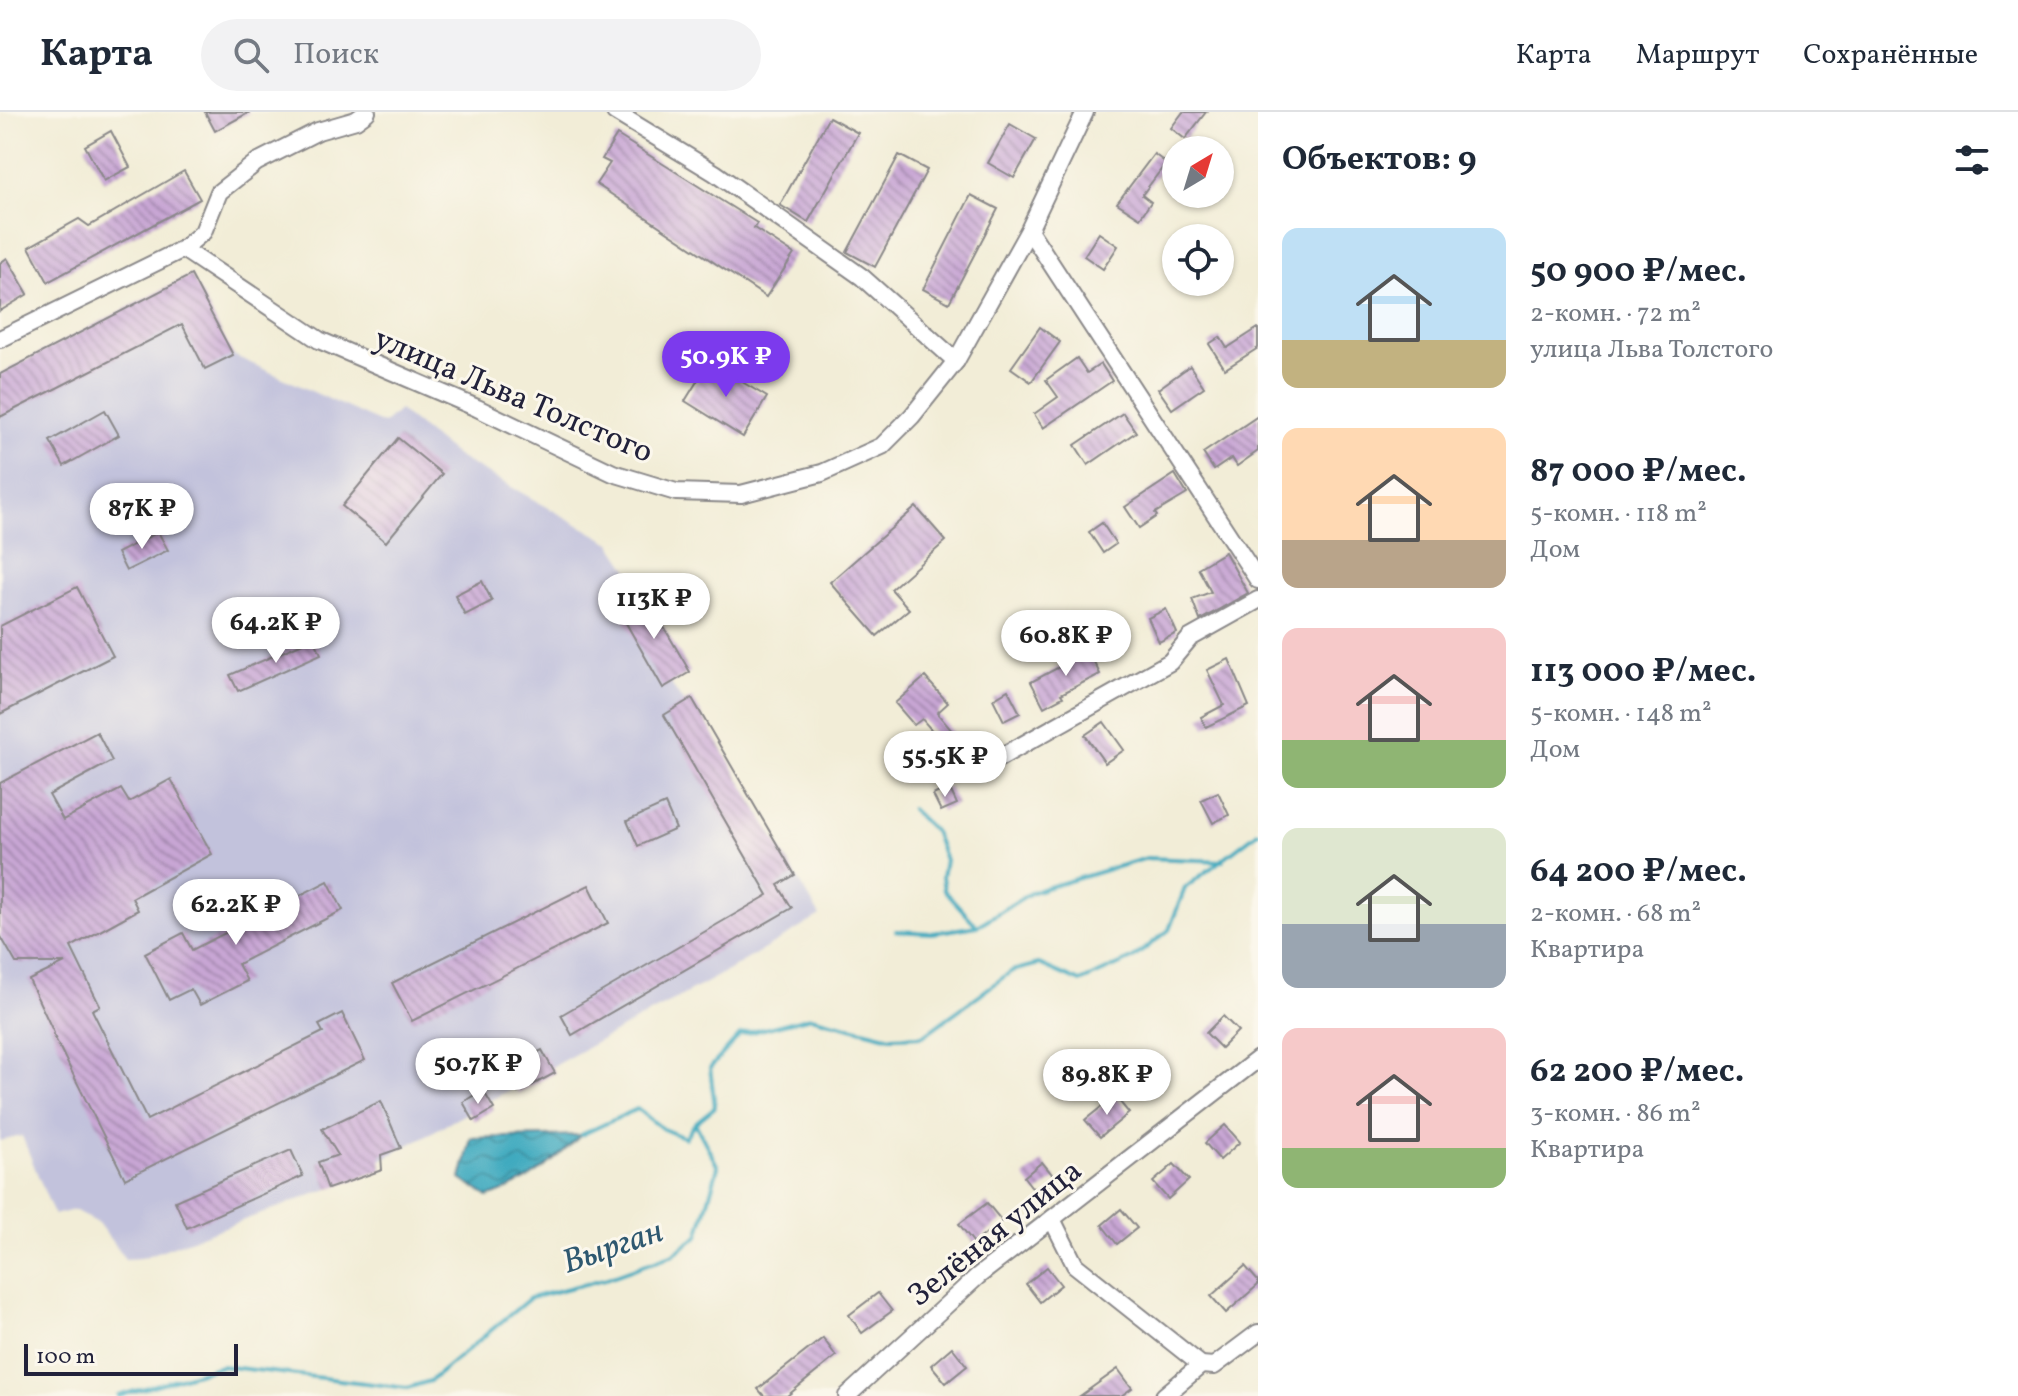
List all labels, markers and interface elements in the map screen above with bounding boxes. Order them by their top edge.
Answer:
search box [201,19,761,91]
text: Карта [40,29,153,82]
icon: search [229,33,273,77]
text: Поиск [293,34,379,76]
text: Карта [1516,36,1592,75]
text: Маршрут [1636,36,1759,75]
text: Сохранённые [1803,36,1978,75]
north arrow [1162,136,1234,208]
map controls [1162,136,1234,296]
text: Объектов: 9 [1282,137,1477,184]
icon: filters [1950,138,1994,182]
button: locate [1162,224,1234,296]
text: 50 900 ₽/мес. [1530,249,1747,296]
icon: home [1346,260,1442,356]
text: 2-комн. · 72 m² [1530,296,1701,332]
street label: улица Льва Толстого [366,318,659,476]
pin: 50.9K ₽ [652,331,800,399]
text: улица Льва Толстого [1530,332,1773,368]
text: 50.9K ₽ [680,339,772,375]
text: 87 000 ₽/мес. [1530,449,1747,496]
icon: home [1346,460,1442,556]
pin: 87K ₽ [86,483,198,551]
text: 87K ₽ [108,491,176,527]
text: 5-комн. · 118 m² [1530,496,1707,532]
text: Дом [1530,532,1580,568]
pin: 113K ₽ [589,573,719,641]
text: 113K ₽ [616,581,692,617]
pin: 64.2K ₽ [202,597,350,665]
text: 64.2K ₽ [230,605,322,641]
pin: 60.8K ₽ [992,610,1140,678]
text: 60.8K ₽ [1019,618,1113,654]
text: 113 000 ₽/мес. [1530,649,1756,696]
icon: home [1346,660,1442,756]
text: 5-комн. · 148 m² [1530,696,1712,732]
pin: 55.5K ₽ [871,731,1019,799]
text: Дом [1530,732,1580,768]
text: 55.5K ₽ [902,739,988,775]
text: 64 200 ₽/мес. [1530,849,1747,896]
icon: home [1346,860,1442,956]
pin: 62.2K ₽ [162,879,310,947]
text: 62.2K ₽ [191,887,281,923]
text: 2-комн. · 68 m² [1530,896,1701,932]
text: Квартира [1530,932,1644,968]
pin: 50.7K ₽ [404,1038,552,1106]
text: 50.7K ₽ [433,1046,523,1082]
pin: 89.8K ₽ [1033,1049,1181,1117]
text: 62 200 ₽/мес. [1530,1049,1744,1096]
text: 89.8K ₽ [1061,1057,1153,1093]
icon: home [1346,1060,1442,1156]
text: 3-комн. · 86 m² [1530,1096,1701,1132]
text: Квартира [1530,1132,1644,1168]
street label: Зелёная улица [899,1150,1092,1318]
water label: Вырган [556,1209,670,1287]
scale bar [24,1340,238,1376]
text: 100 m [36,1342,95,1373]

